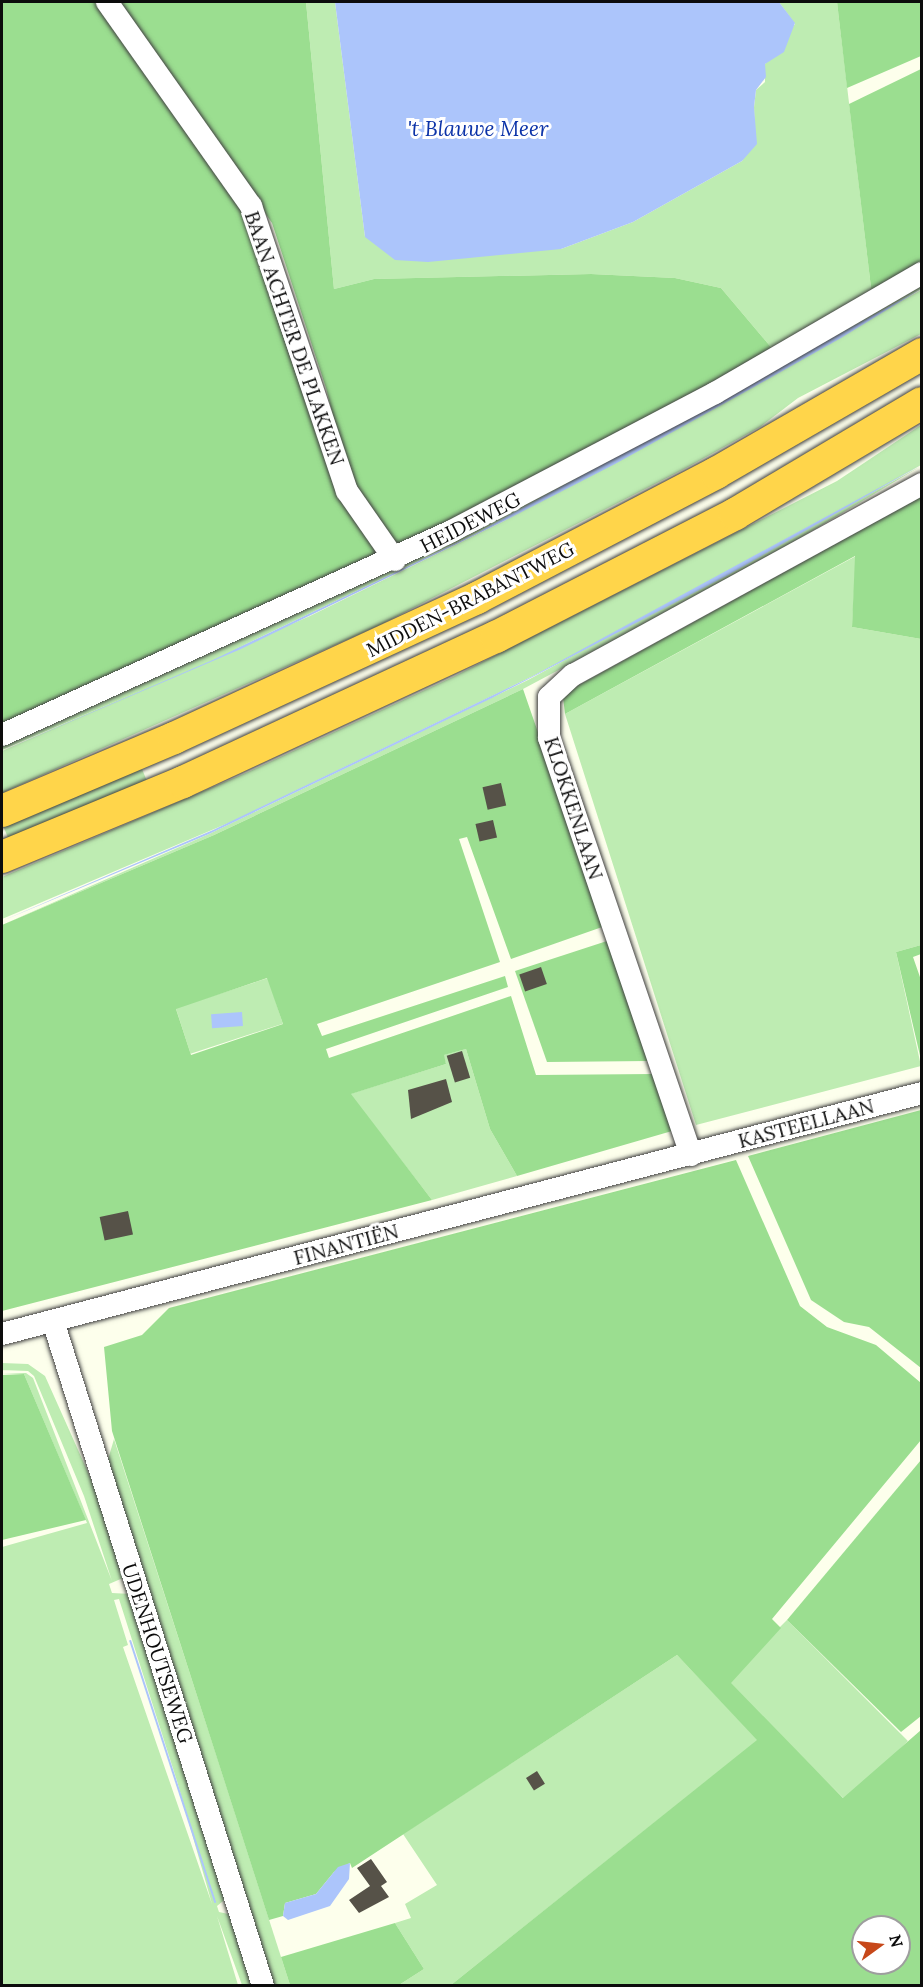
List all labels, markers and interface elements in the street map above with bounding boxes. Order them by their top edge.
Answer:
water label: 't Blauwe Meer [407,116,549,142]
street label: BAAN ACHTER DE PLAKKEN [240,208,350,468]
street label: HEIDEWEG [416,486,524,558]
street label: MIDDEN-BRABANTWEG [362,536,578,662]
street label: KLOKKENLAAN [540,734,608,882]
street label: KASTEELLAAN [735,1093,877,1153]
street label: FINANTIËN [291,1218,401,1270]
street label: UDENHOUTSEWEG [118,1560,198,1746]
north arrow [851,1915,911,1975]
text: N [885,1932,908,1949]

